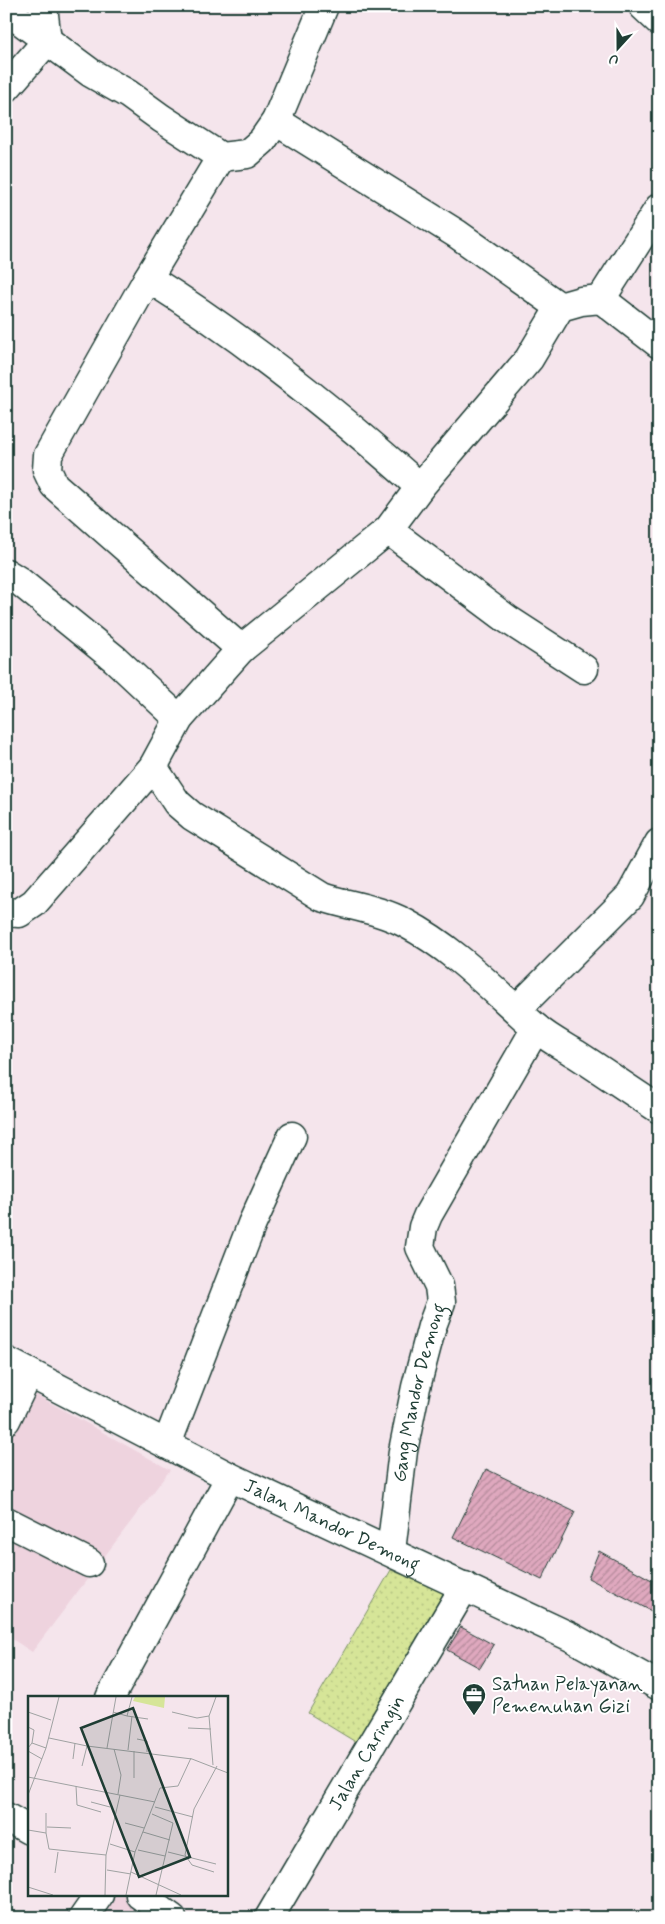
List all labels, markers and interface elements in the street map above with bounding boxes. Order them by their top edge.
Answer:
north arrow [592,22,642,72]
text: U [606,49,621,69]
street label: Gang Mandor Demong [387,1300,455,1484]
street label: Jalan Mandor Demong [240,1473,424,1580]
place label: Satuan Pelayanan Pemenuhan Gizi [492,1672,643,1719]
office icon: Satuan Pelayanan Pemenuhan Gizi [461,1682,487,1716]
street label: Jalan Caringin [323,1690,410,1815]
inset map [28,1696,228,1896]

